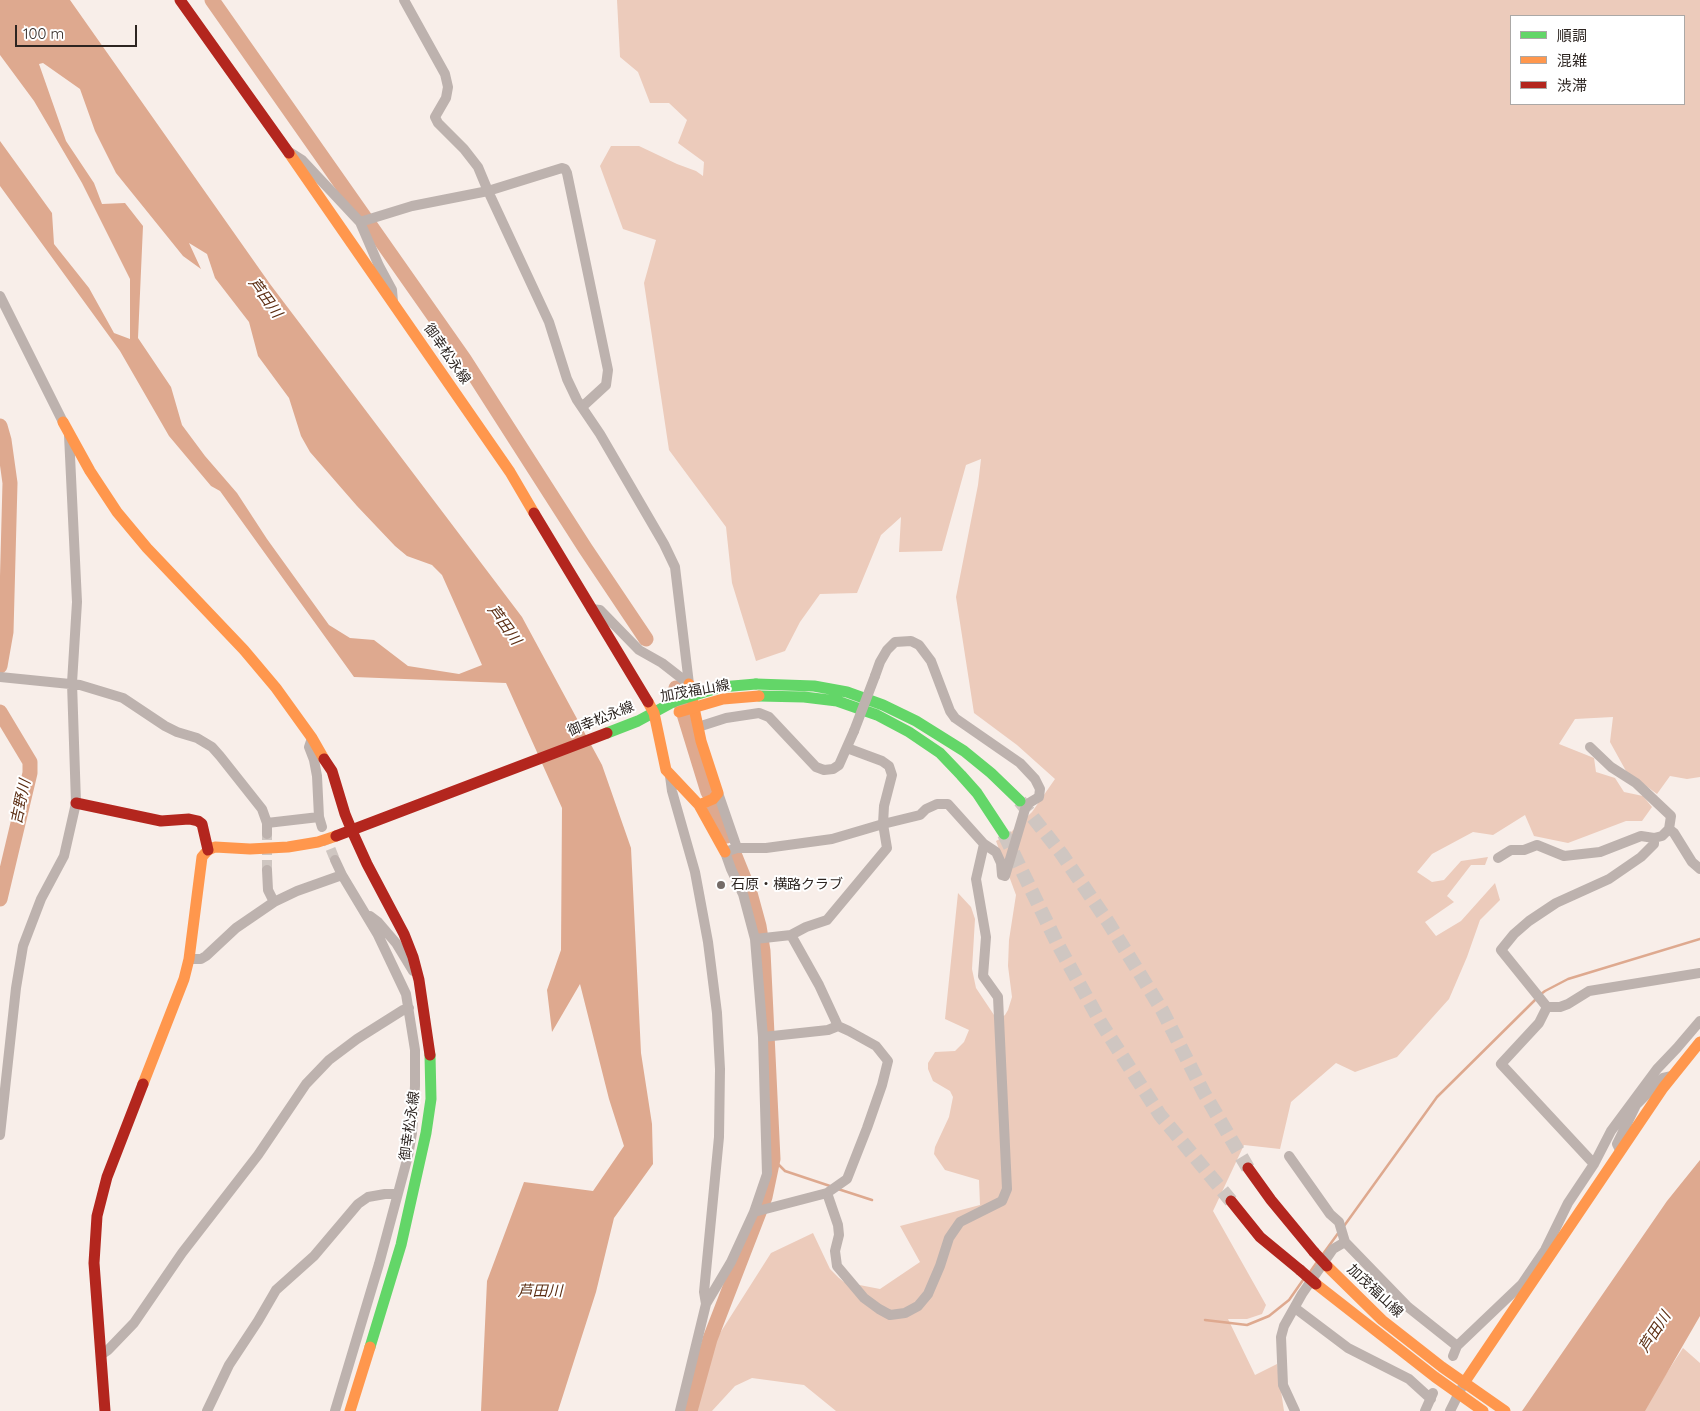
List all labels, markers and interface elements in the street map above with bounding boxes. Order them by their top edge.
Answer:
scale bar [18,15,140,47]
legend [1510,15,1685,105]
text: 100 m [23,24,64,43]
text: 順調 [1557,26,1587,45]
text: 混雑 [1557,51,1587,70]
text: 渋滞 [1557,76,1587,95]
water label: 芦田川 [244,275,286,321]
street label: 御幸松永線 [420,321,474,387]
water label: 芦田川 [483,602,525,648]
street label: 加茂福山線 [659,677,731,705]
street label: 御幸松永線 [565,698,637,740]
water label: 吉野川 [8,778,34,826]
place label: 石原・横路クラブ [731,877,843,893]
marker: 石原・横路クラブ [715,879,727,891]
street label: 御幸松永線 [397,1090,423,1162]
street label: 加茂福山線 [1344,1261,1406,1321]
water label: 芦田川 [518,1282,562,1300]
water label: 芦田川 [1635,1308,1675,1356]

